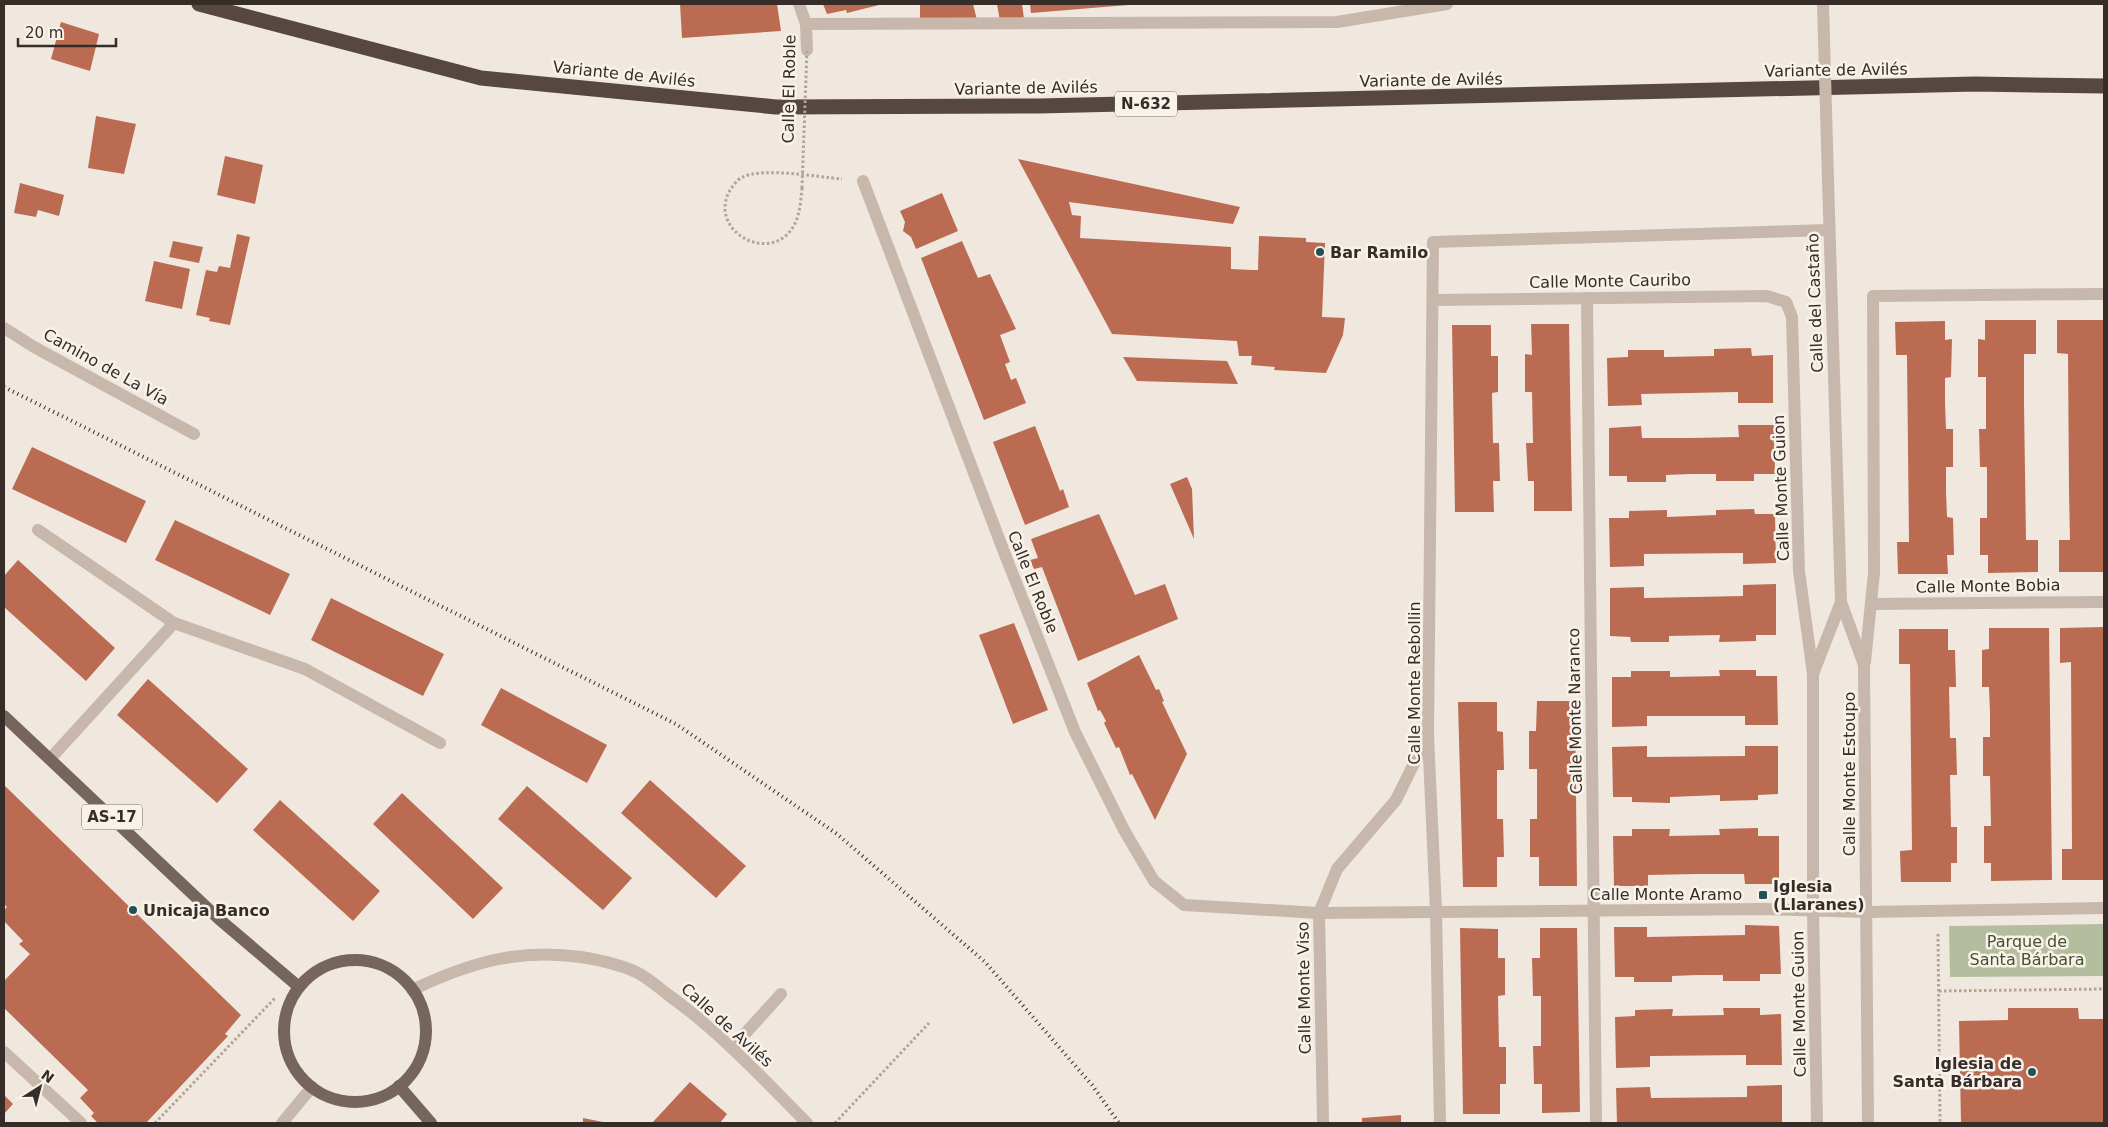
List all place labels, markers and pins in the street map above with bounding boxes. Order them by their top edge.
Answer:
place label: Bar Ramilo [1330,243,1428,262]
marker: Bar Ramilo [1314,246,1326,258]
place label: Iglesia (Llaranes) [1773,877,1865,914]
marker: Iglesia (Llaranes) [1757,889,1769,901]
place label: Unicaja Banco [143,901,270,920]
marker: Unicaja Banco [127,904,139,916]
place label: Iglesia de Santa Bárbara [1892,1054,2022,1091]
marker: Iglesia de Santa Bárbara [2026,1066,2038,1078]

